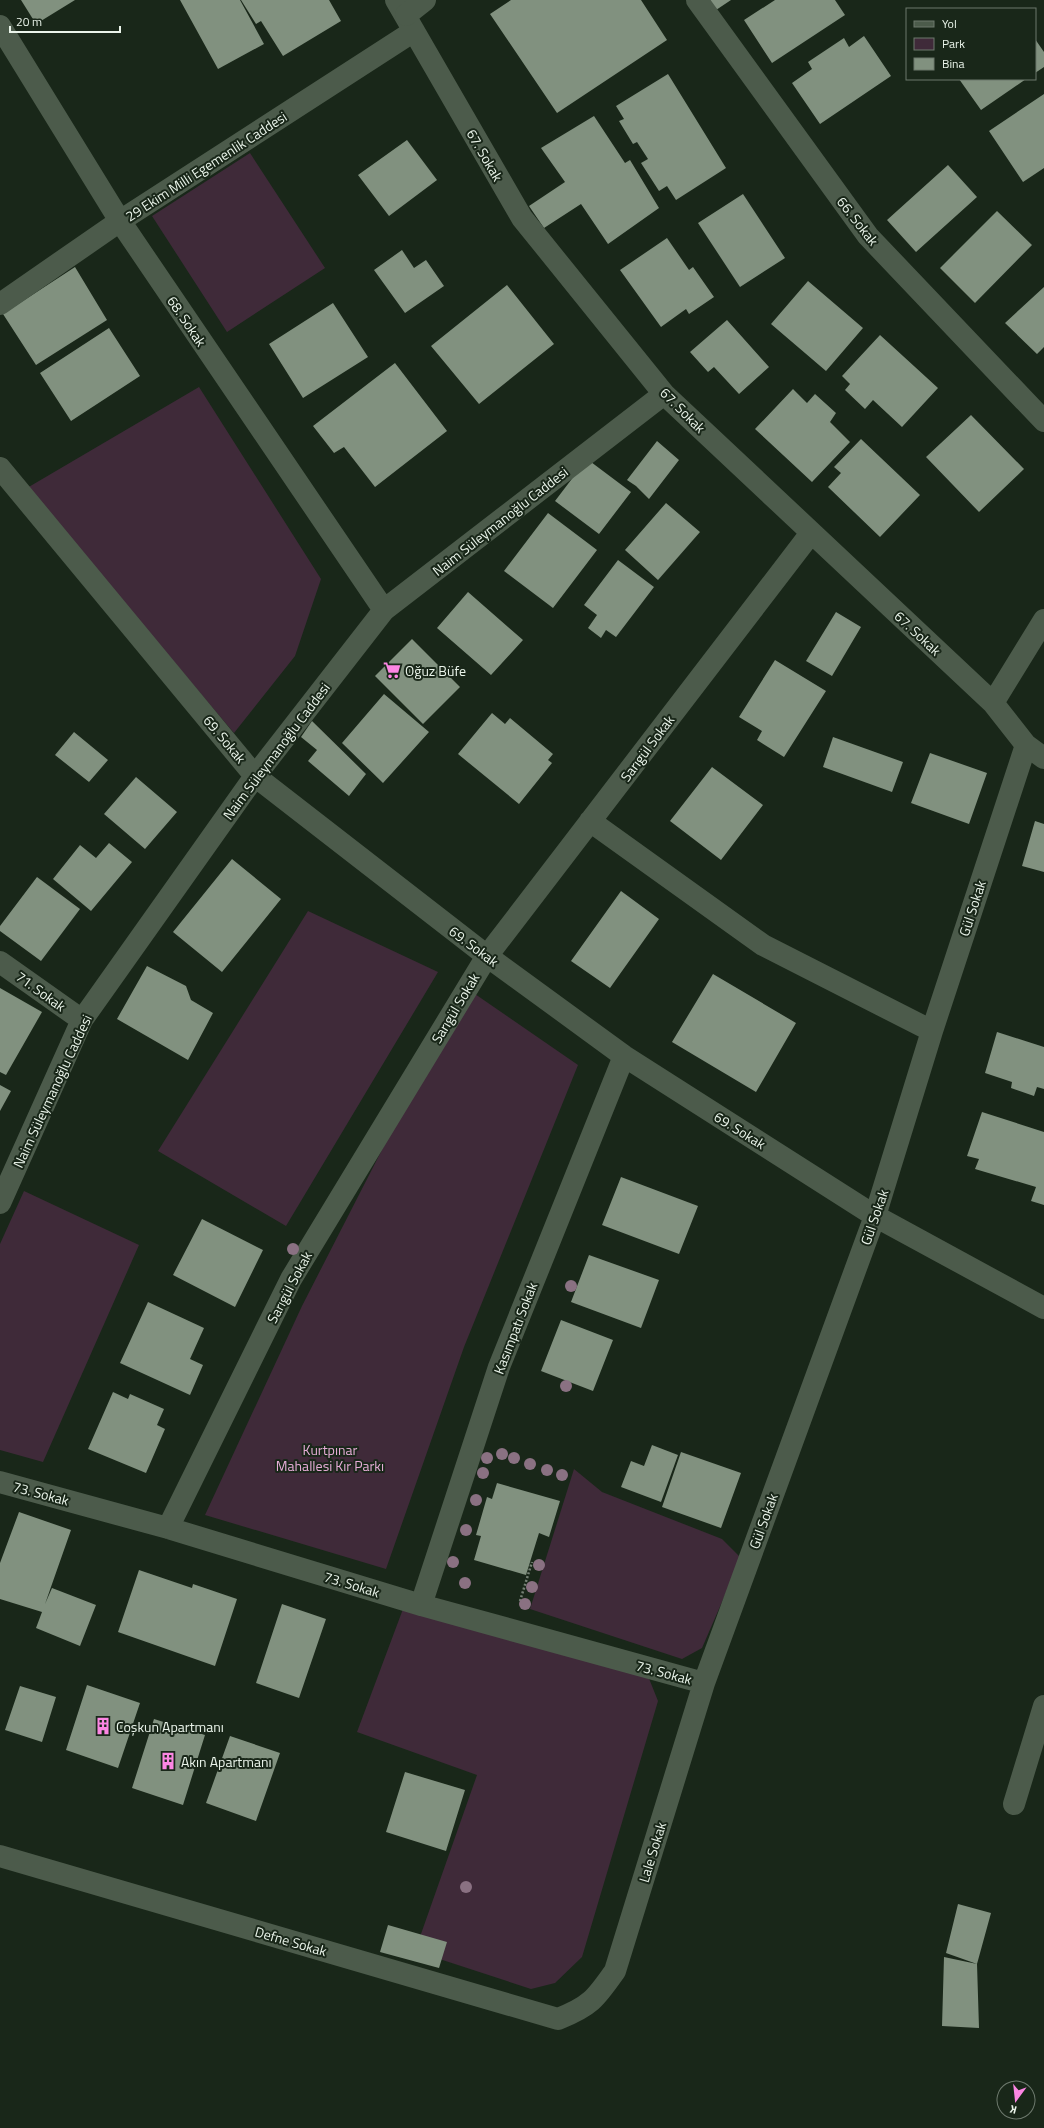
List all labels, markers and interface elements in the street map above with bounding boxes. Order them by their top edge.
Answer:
scale bar [10,8,120,34]
legend [906,8,1036,80]
text: 20 m [16,12,42,31]
text: Yol [942,14,957,33]
text: Park [942,34,965,53]
text: Bina [942,54,964,73]
street label: 29 Ekim Milli Egemenlik Caddesi [121,106,291,226]
street label: 67. Sokak [462,125,509,185]
street label: 66. Sokak [832,192,884,250]
street label: 68. Sokak [162,291,212,351]
street label: 67. Sokak [655,382,711,438]
street label: Naim Süleymanoğlu Caddesi [428,461,572,581]
street label: 67. Sokak [890,606,946,660]
supermarket icon: Oğuz Büfe [382,660,402,680]
place label: Oğuz Büfe [405,660,466,681]
street label: Naim Süleymanoğlu Caddesi [217,678,335,824]
street label: 69. Sokak [199,710,252,768]
street label: Sarıgül Sokak [615,710,679,786]
street label: Gül Sokak [953,877,991,939]
street label: 69. Sokak [445,920,503,972]
street label: 71. Sokak [12,966,71,1016]
street label: Sarıgül Sokak [426,969,484,1047]
street label: Naim Süleymanoğlu Caddesi [7,1011,97,1171]
street label: 69. Sokak [710,1106,770,1154]
street label: Gül Sokak [855,1186,893,1248]
street label: Sarıgül Sokak [261,1247,317,1327]
street label: Kasımpatı Sokak [488,1279,542,1377]
park label: Kurtpınar Mahallesi Kır Parkı [276,1439,384,1476]
street label: 73. Sokak [11,1475,72,1511]
street label: Gül Sokak [743,1490,783,1552]
street label: 73. Sokak [322,1566,383,1602]
street label: 73. Sokak [634,1654,695,1690]
building icon: Coşkun Apartmanı [93,1716,113,1736]
place label: Coşkun Apartmanı [116,1716,224,1737]
building icon: Akın Apartmanı [158,1751,178,1771]
place label: Akın Apartmanı [181,1751,272,1772]
street label: Lale Sokak [633,1819,671,1885]
street label: Defne Sokak [253,1921,330,1961]
north arrow [996,2080,1036,2120]
text: K [1008,2101,1019,2118]

